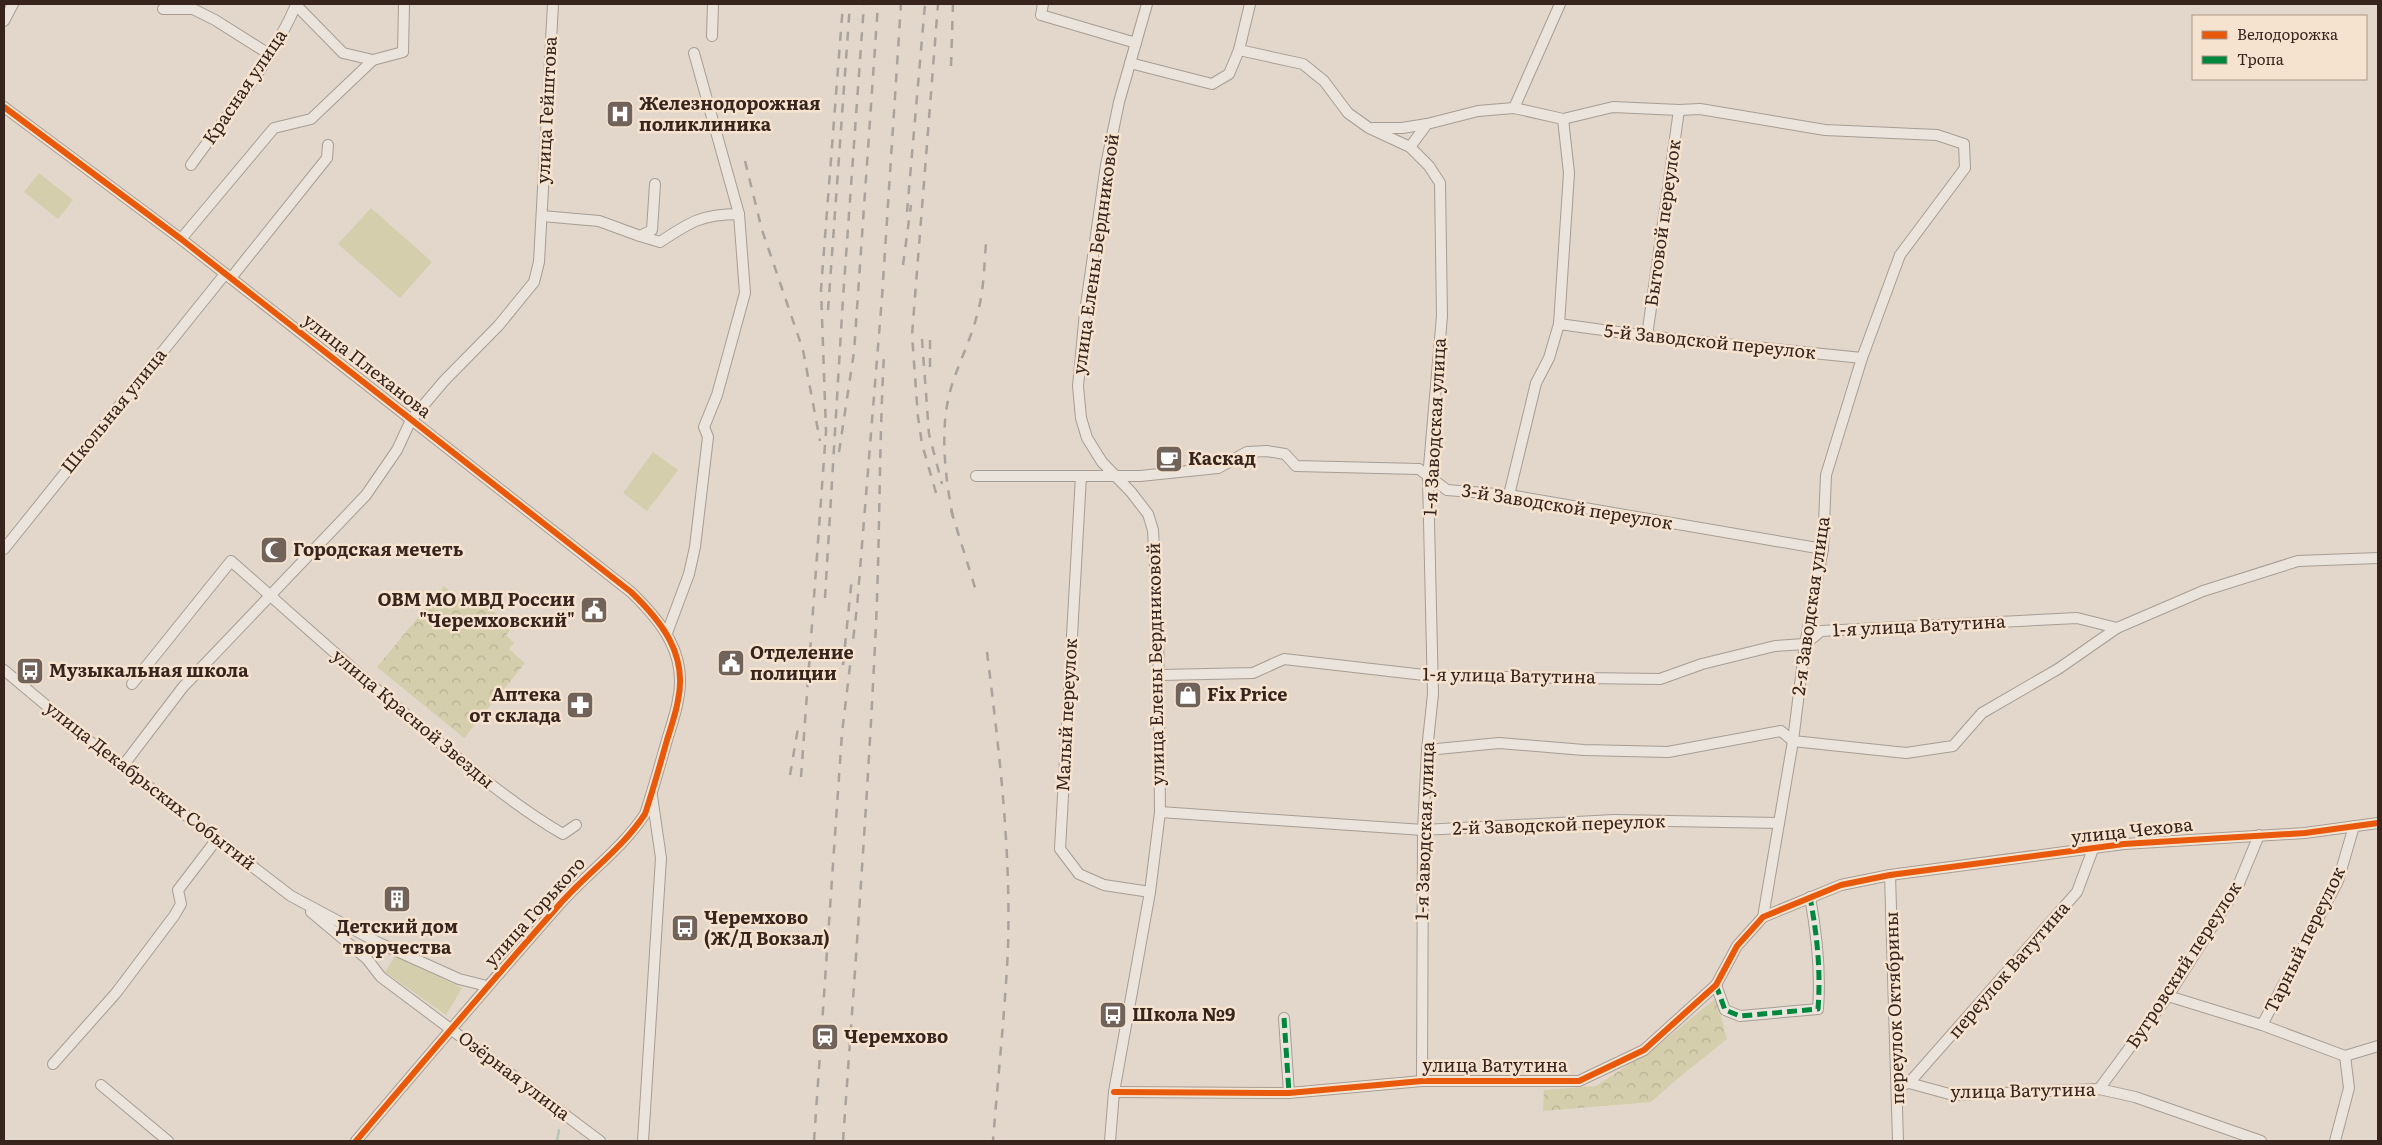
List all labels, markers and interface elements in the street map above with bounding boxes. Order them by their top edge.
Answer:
legend [2192,15,2367,80]
text: Велодорожка [2237,22,2339,45]
street label: Красная улица [195,23,293,149]
street label: улица Гейштова [528,35,563,185]
text: Тропа [2237,47,2285,70]
place label: Железнодорожная поликлиника [639,89,821,137]
hospital icon: Железнодорожная поликлиника [605,99,635,129]
street label: улица Елены Бердниковой [1064,132,1125,376]
street label: Бытовой переулок [1636,137,1687,308]
street label: улица Плеханова [298,306,438,424]
street label: 5-й Заводской переулок [1603,316,1818,365]
street label: 1-я Заводская улица [1415,337,1452,517]
street label: Школьная улица [54,341,172,479]
cafe icon: Каскад [1154,444,1184,474]
place label: Каскад [1188,444,1256,471]
street label: 3-й Заводской переулок [1460,475,1675,536]
street label: 2-я Заводская улица [1784,514,1835,697]
mosque icon: Городская мечеть [259,535,289,565]
place label: Городская мечеть [293,535,464,562]
street label: улица Елены Бердниковой [1139,542,1170,786]
place label: ОВМ МО МВД России "Черемховский" [377,585,575,633]
public building icon: ОВМ МО МВД России "Черемховский" [579,595,609,625]
street label: 1-я улица Ватутина [1832,606,2007,643]
street label: Малый переулок [1048,637,1083,792]
place label: Отделение полиции [750,638,854,686]
street label: улица Красной Звезды [327,642,501,794]
public building icon: Отделение полиции [716,648,746,678]
bus stop icon: Музыкальная школа [15,656,45,686]
place label: Музыкальная школа [49,656,249,683]
street label: 1-я улица Ватутина [1422,659,1596,690]
place label: Аптека от склада [469,680,562,728]
shop icon: Fix Price [1173,680,1203,710]
place label: Fix Price [1207,680,1287,707]
pharmacy icon: Аптека от склада [565,690,595,720]
street label: улица Декабрьских Событий [40,694,262,876]
street label: 1-я Заводская улица [1407,741,1440,921]
street label: 2-й Заводской переулок [1452,806,1666,841]
street label: улица Чехова [2070,810,2194,849]
street label: улица Горького [477,850,591,972]
street label: Тарный переулок [2256,861,2351,1017]
street label: Бугровский переулок [2118,875,2247,1053]
building icon: Детский дом творчества [382,884,412,914]
street label: переулок Ватутина [1941,894,2075,1044]
place label: Черемхово (Ж/Д Вокзал) [704,903,830,951]
street label: переулок Октябрины [1877,911,1910,1105]
place label: Детский дом творчества [336,912,458,960]
bus stop icon: Черемхово (Ж/Д Вокзал) [670,913,700,943]
bus stop icon: Школа №9 [1098,1000,1128,1030]
place label: Школа №9 [1132,1000,1235,1027]
station icon: Черемхово [810,1022,840,1052]
place label: Черемхово [844,1022,948,1049]
street label: Озёрная улица [453,1024,577,1126]
street label: улица Ватутина [1422,1051,1568,1078]
street label: улица Ватутина [1950,1075,2096,1104]

